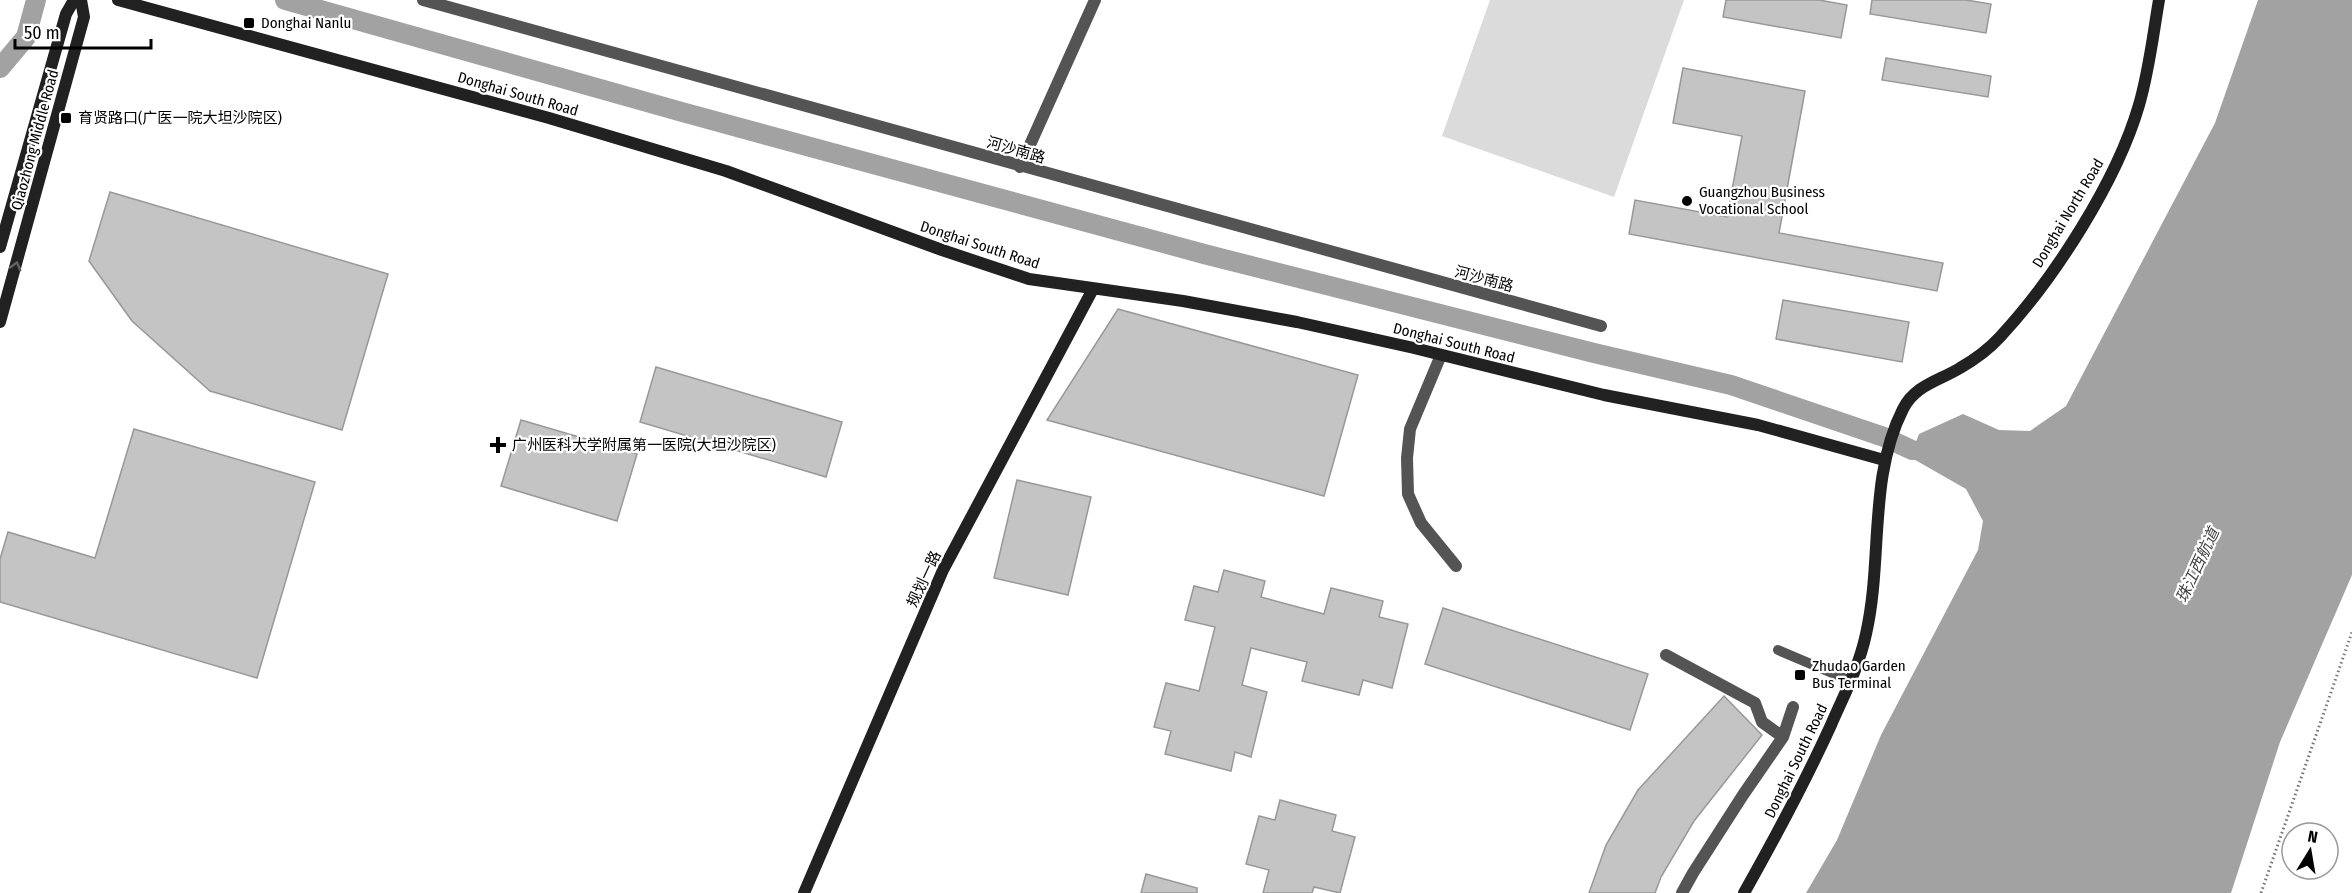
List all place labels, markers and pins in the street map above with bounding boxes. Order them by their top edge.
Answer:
place label: Donghai Nanlu [261,14,351,32]
marker: Donghai Nanlu [242,16,256,30]
place label: 育贤路口(广医一院大坦沙院区) [78,109,282,127]
marker: 育贤路口(广医一院大坦沙院区) [59,111,73,125]
place label: Guangzhou Business Vocational School [1699,183,1825,218]
marker: Guangzhou Business Vocational School [1680,194,1694,208]
marker: 广州医科大学附属第一医院(大坦沙院区) [489,436,507,454]
place label: 广州医科大学附属第一医院(大坦沙院区) [512,436,776,454]
place label: Zhudao Garden Bus Terminal [1812,657,1906,692]
marker: Zhudao Garden Bus Terminal [1793,668,1807,682]

